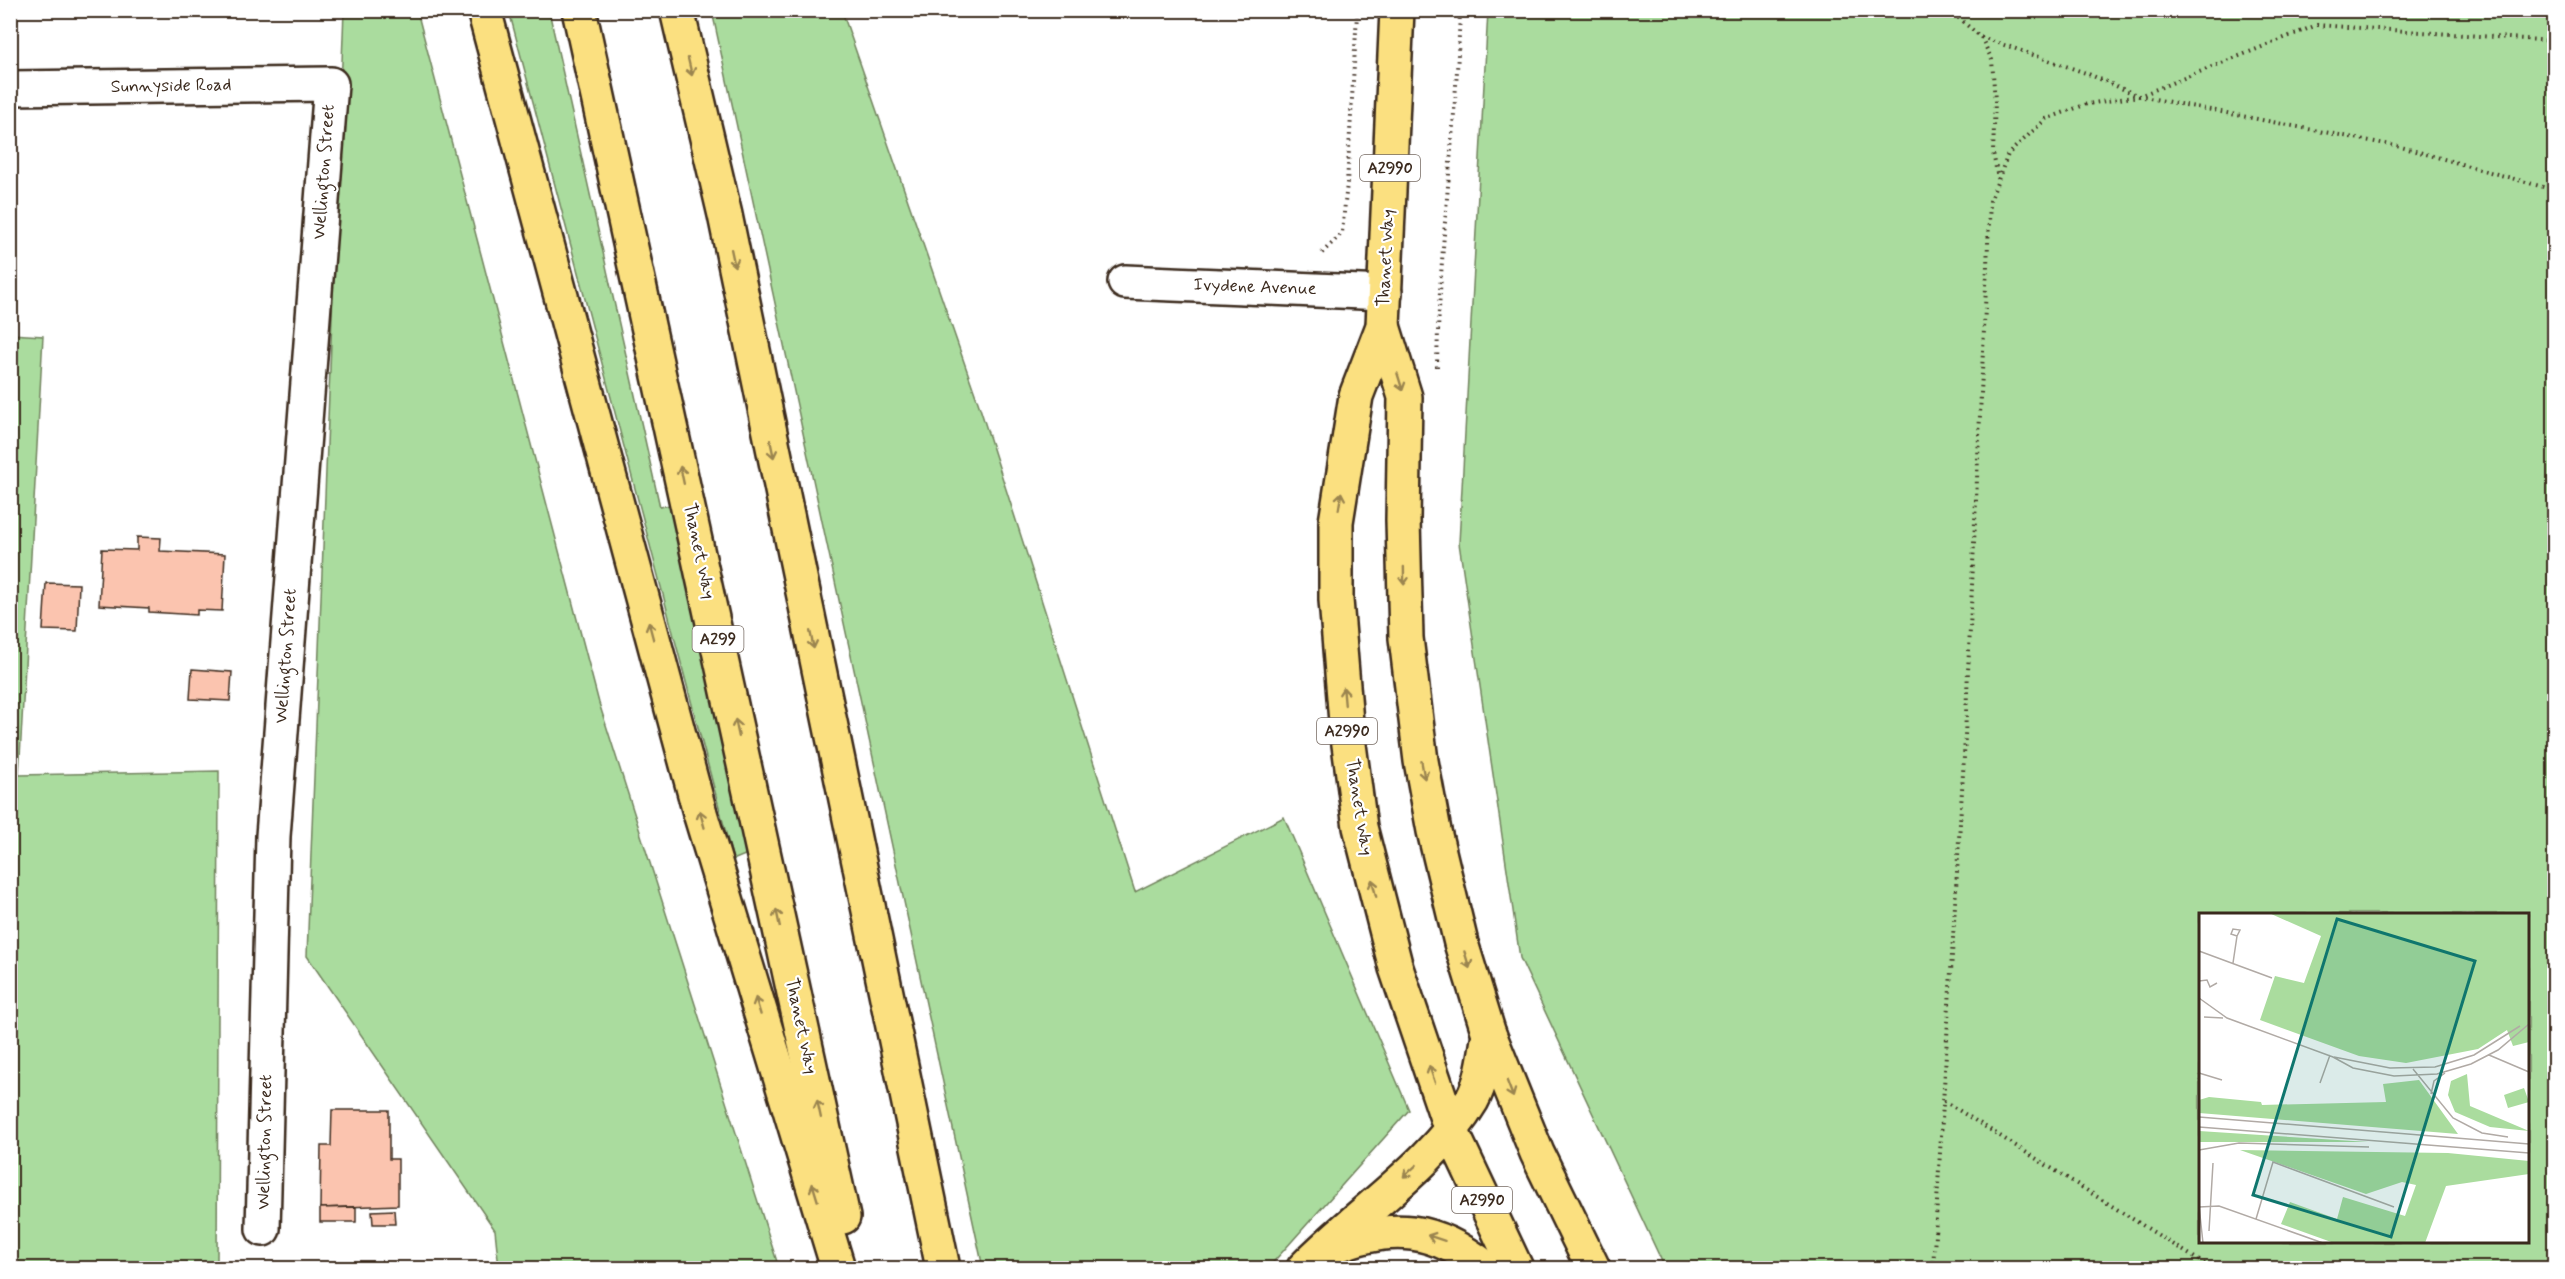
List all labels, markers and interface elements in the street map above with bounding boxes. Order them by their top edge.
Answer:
one-way arrow [685,58,697,77]
street label: Sunnyside Road [110,73,232,99]
street label: Wellington Street [307,103,343,240]
road number: A2990 [1360,155,1420,181]
street label: Thanet Way [1371,208,1401,308]
one-way arrow [728,247,739,267]
street label: Ivydene Avenue [1193,273,1317,301]
one-way arrow [1395,372,1406,391]
one-way arrow [767,439,779,458]
one-way arrow [676,466,687,486]
one-way arrow [1334,492,1345,512]
street label: Thanet Way [677,501,721,601]
one-way arrow [1398,565,1410,585]
street label: Wellington Street [269,587,305,724]
one-way arrow [645,622,656,641]
road number: A299 [692,626,744,652]
one-way arrow [807,629,818,649]
one-way arrow [1338,686,1349,706]
one-way arrow [730,718,742,737]
road number: A2990 [1317,718,1377,744]
street label: Thanet Way [1339,757,1379,857]
one-way arrow [1418,759,1429,779]
one-way arrow [696,810,707,829]
one-way arrow [1368,879,1379,898]
one-way arrow [772,909,783,928]
inset map [2199,913,2529,1243]
one-way arrow [1462,950,1473,969]
street label: Thanet Way [779,976,823,1076]
one-way arrow [752,997,763,1016]
one-way arrow [1426,1065,1437,1084]
street label: Wellington Street [252,1074,280,1210]
one-way arrow [1506,1079,1517,1098]
one-way arrow [813,1099,824,1119]
one-way arrow [1402,1164,1417,1178]
one-way arrow [809,1183,820,1202]
road number: A2990 [1452,1187,1512,1213]
one-way arrow [1428,1232,1446,1243]

